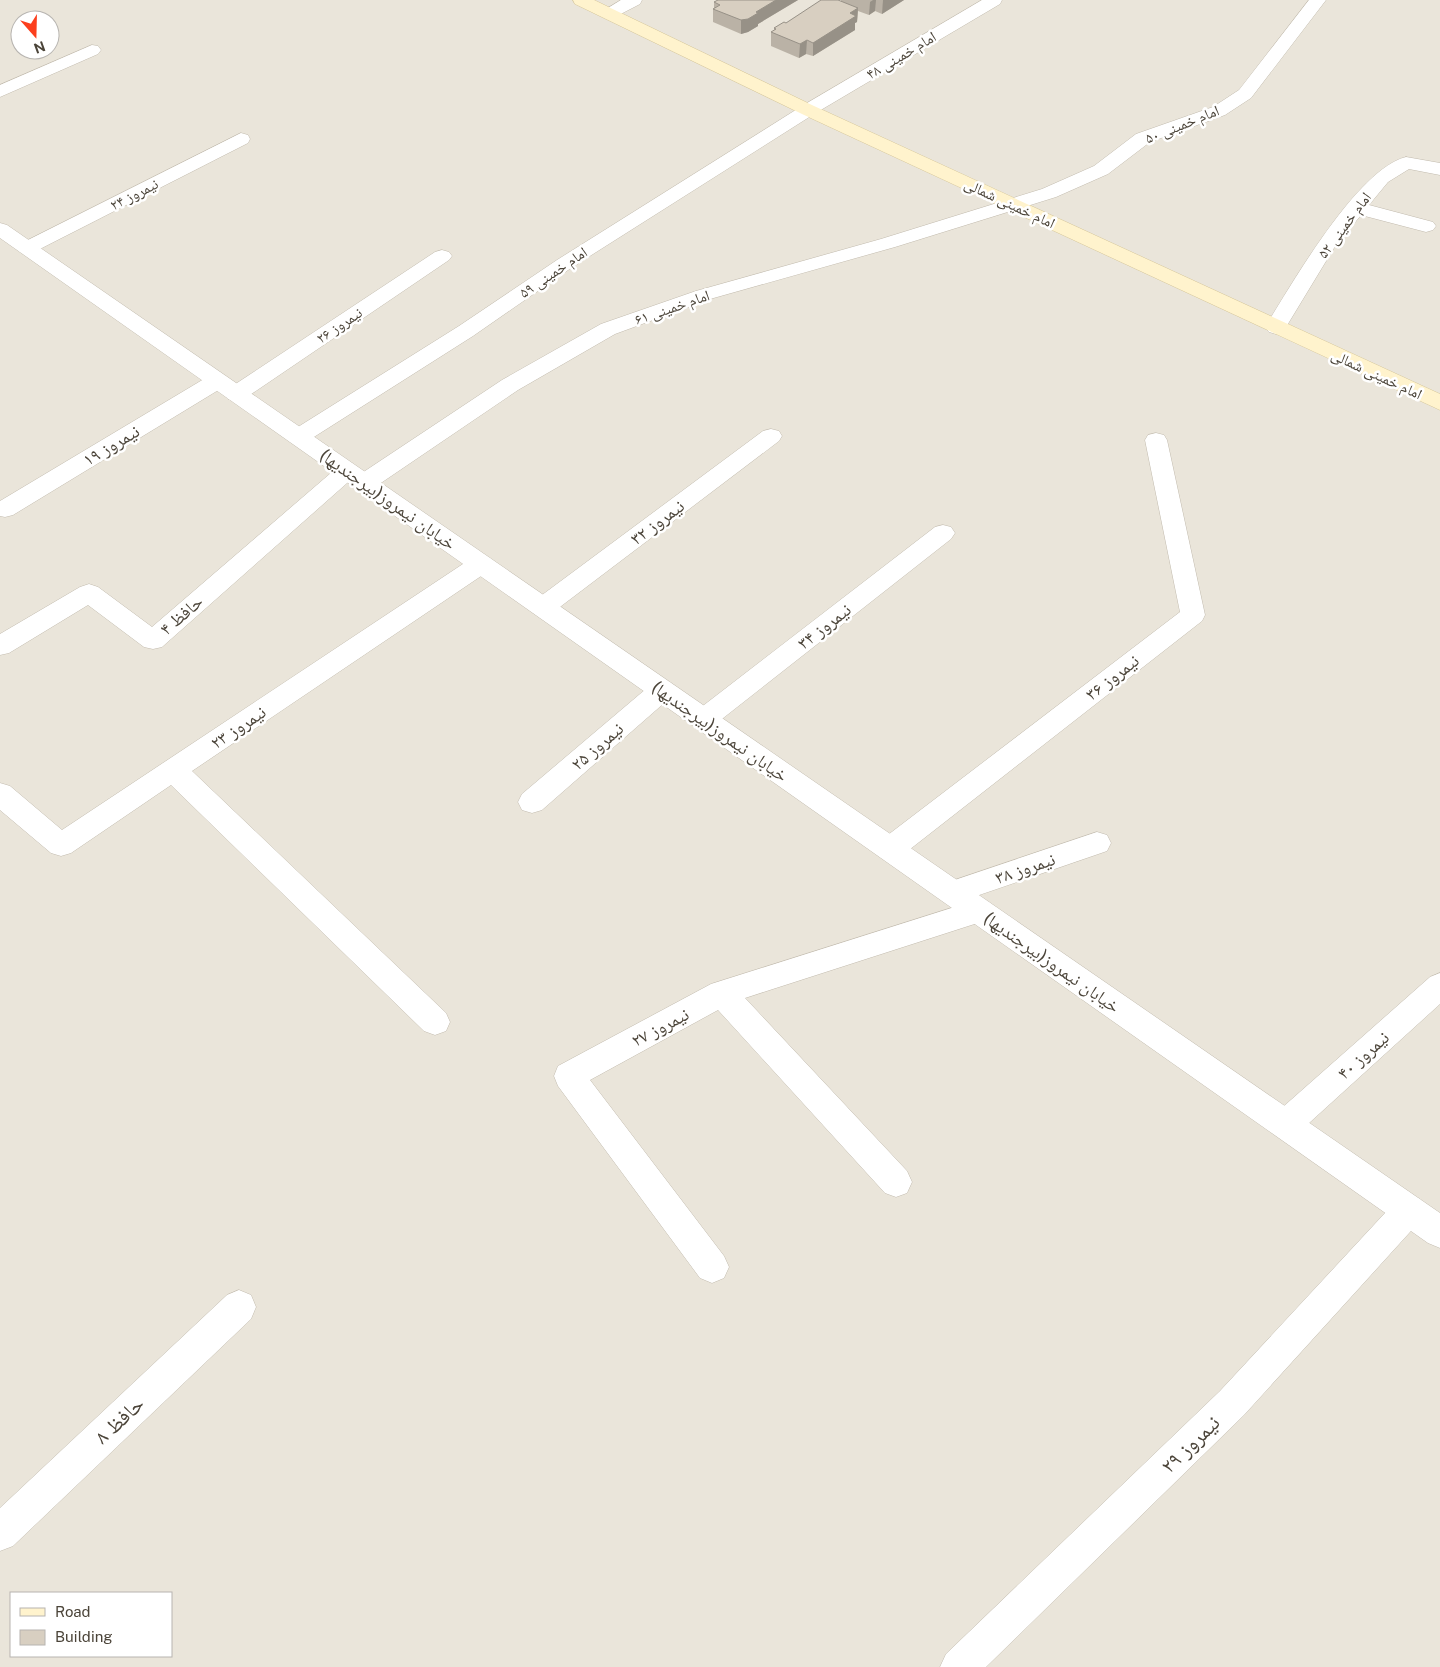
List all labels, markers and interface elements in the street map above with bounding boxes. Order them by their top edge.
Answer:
north arrow [10,10,60,60]
street label: امام خمینی ۴۸ [863,28,940,84]
text: N [32,38,47,57]
street label: امام خمینی ۵۰ [1143,101,1222,148]
street label: نیمروز ۲۴ [107,175,161,214]
street label: امام خمینی شمالی [961,175,1058,233]
street label: امام خمینی ۵۲ [1314,189,1376,263]
street label: امام خمینی ۵۹ [516,243,591,303]
street label: امام خمینی ۶۱ [632,286,712,330]
street label: نیمروز ۲۶ [313,303,366,347]
street label: امام خمینی شمالی [1328,346,1425,404]
street label: نیمروز ۱۹ [79,420,143,470]
street label: خیابان نیمروز(بیرجندیها) [315,444,460,555]
street label: نیمروز ۳۲ [626,495,688,549]
street label: حافظ ۴ [155,591,207,639]
street label: نیمروز ۳۴ [793,599,855,654]
street label: نیمروز ۳۶ [1081,650,1143,705]
street label: خیابان نیمروز(بیرجندیها) [647,676,792,787]
street label: نیمروز ۲۳ [206,701,270,753]
street label: نیمروز ۲۵ [567,718,628,775]
street label: نیمروز ۳۸ [992,848,1058,888]
street label: خیابان نیمروز(بیرجندیها) [979,907,1124,1018]
street label: نیمروز ۲۷ [628,1003,693,1051]
street label: نیمروز ۴۰ [1333,1026,1393,1084]
street label: حافظ ۸ [89,1391,149,1449]
street label: نیمروز ۲۹ [1155,1410,1225,1478]
legend [10,1592,172,1657]
text: Road [55,1603,91,1620]
text: Building [55,1628,113,1645]

